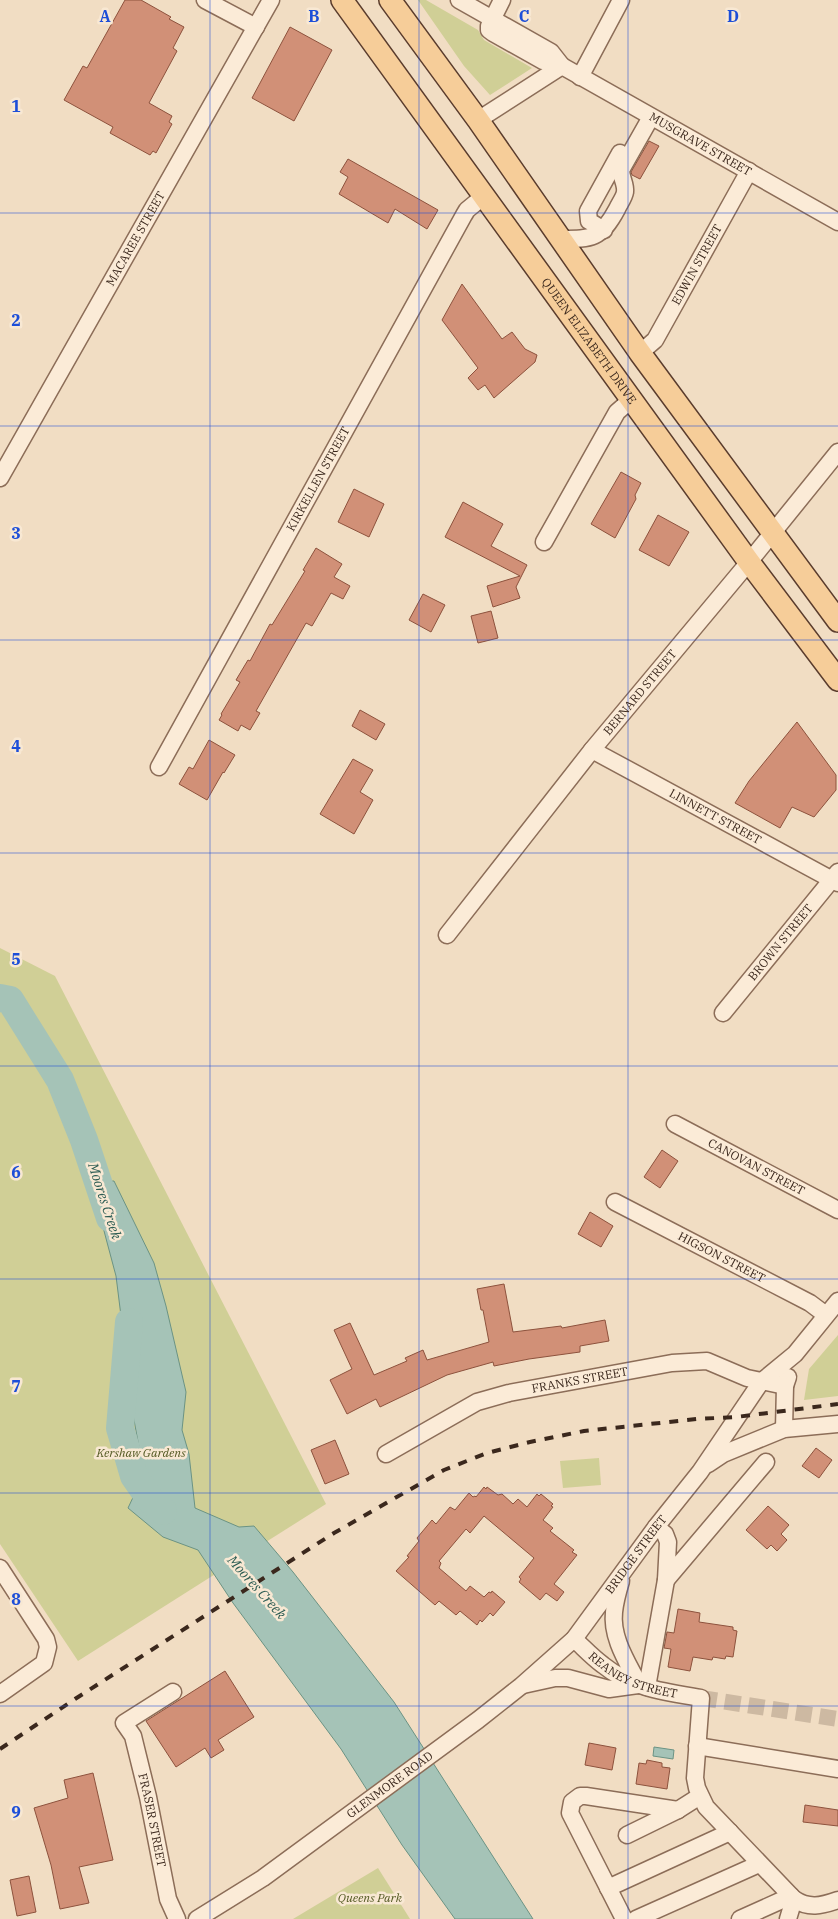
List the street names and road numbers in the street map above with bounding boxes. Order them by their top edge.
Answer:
street label: MUSGRAVE STREET [647,109,755,179]
street label: MACAREE STREET [102,188,168,289]
street label: EDWIN STREET [668,221,725,307]
street label: QUEEN ELIZABETH DRIVE [539,275,640,407]
street label: KIRKELLEN STREET [283,424,353,534]
street label: BERNARD STREET [600,646,680,738]
street label: LINNETT STREET [667,785,764,847]
street label: BROWN STREET [745,901,816,983]
street label: CANOVAN STREET [706,1135,808,1198]
street label: HIGSON STREET [676,1228,768,1286]
street label: FRANKS STREET [530,1363,629,1396]
street label: BRIDGE STREET [602,1512,670,1597]
street label: REANEY STREET [586,1648,679,1701]
street label: GLENMORE ROAD [343,1748,436,1821]
street label: FRASER STREET [135,1771,170,1868]

